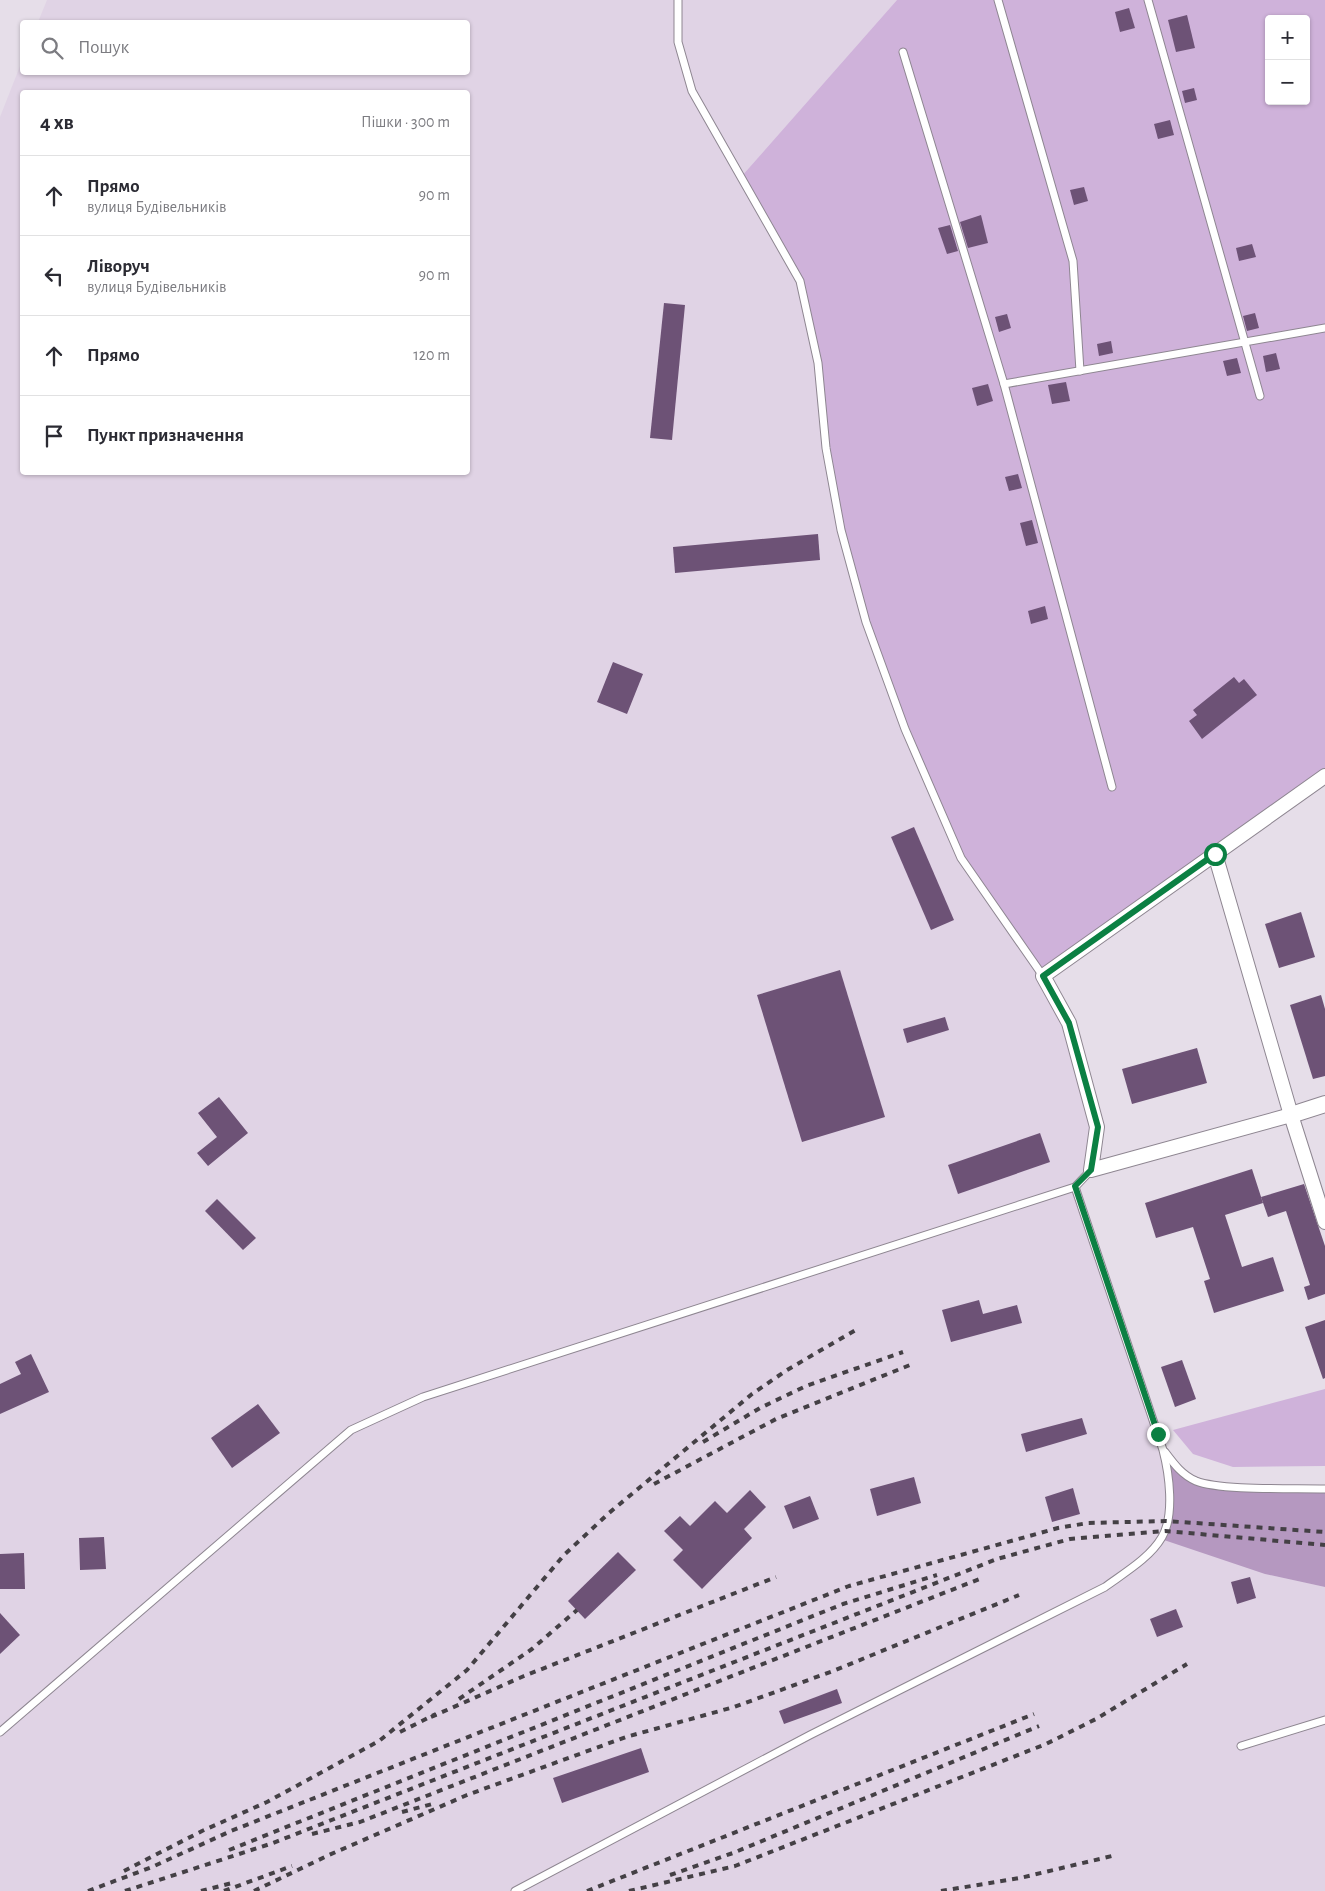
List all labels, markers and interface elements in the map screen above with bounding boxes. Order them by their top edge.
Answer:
map controls [1265,15,1310,105]
button: + [1265,15,1310,60]
search box [20,20,470,75]
icon: search [38,34,66,62]
text: Пошук [78,38,129,57]
button: − [1265,60,1310,105]
text: 4 хв [40,112,74,133]
text: Пішки · 300 m [361,114,450,130]
text: Прямо [87,177,140,196]
icon: ahead [40,182,68,210]
text: 90 m [419,187,450,203]
text: вулиця Будівельників [87,199,226,215]
text: Ліворуч [87,257,150,276]
icon: left [40,262,68,290]
text: 90 m [419,267,450,283]
text: вулиця Будівельників [87,279,226,295]
icon: ahead [40,342,68,370]
text: Прямо [87,346,140,365]
text: 120 m [413,347,450,363]
icon: arrive [40,422,68,450]
text: Пункт призначення [87,426,244,445]
route start [1204,843,1227,866]
route end [1147,1423,1170,1446]

